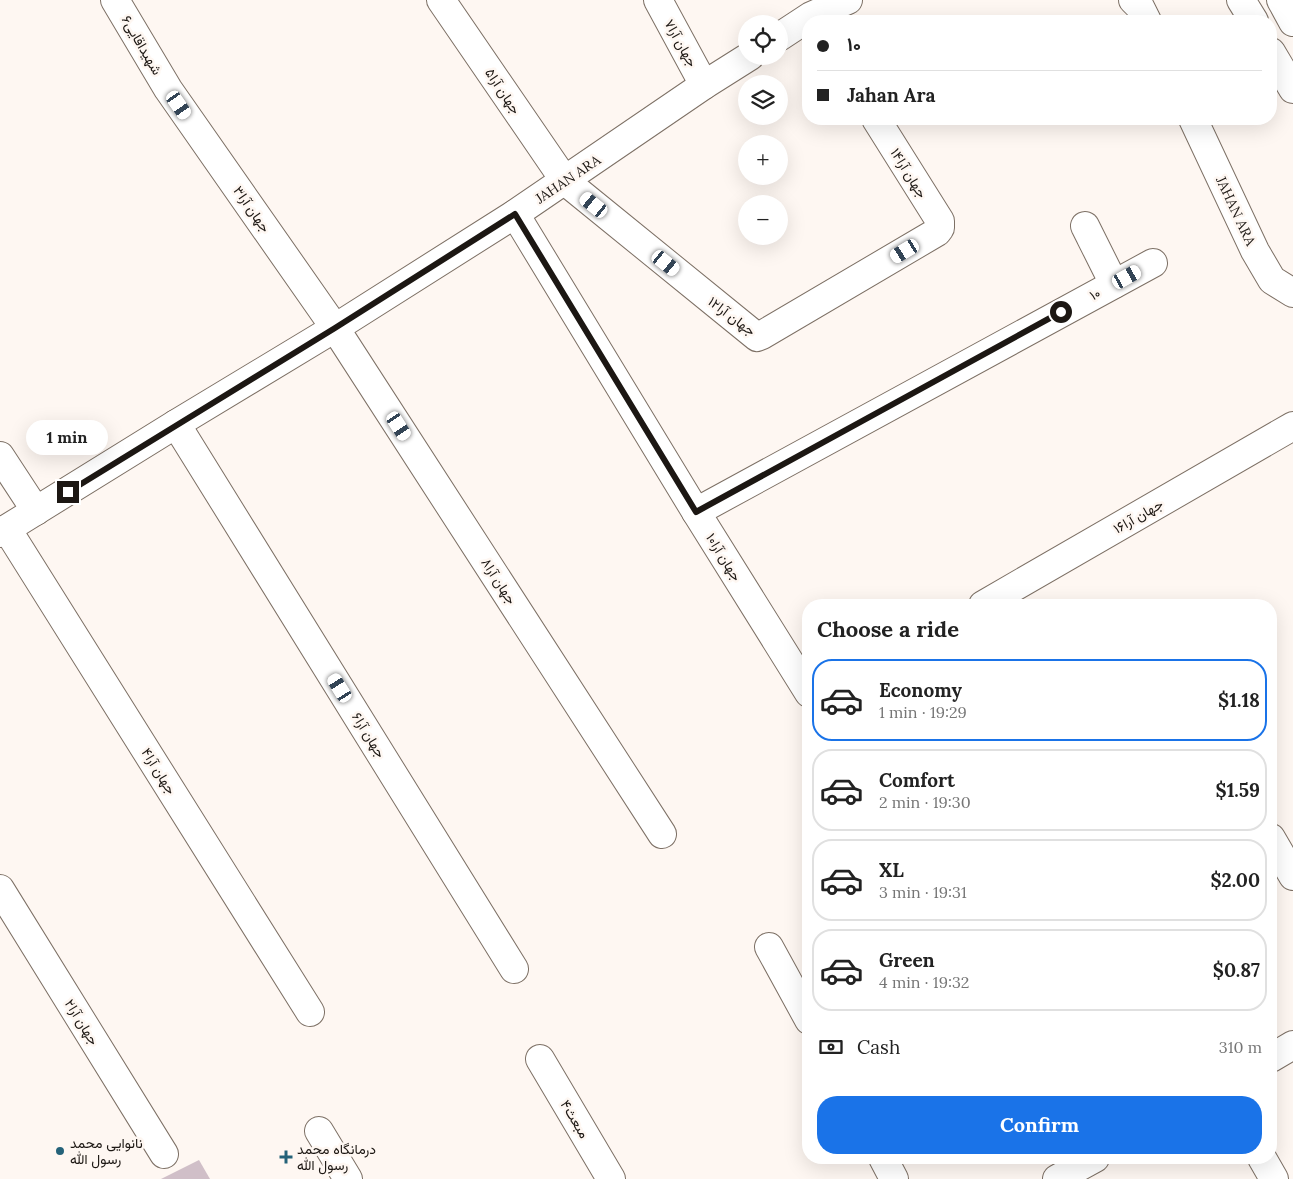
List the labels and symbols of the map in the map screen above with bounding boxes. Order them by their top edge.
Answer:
street label: شهیداقایی۶ [118,12,166,78]
street label: جهان آرا۷ [661,16,701,70]
street label: جهان آرا۵ [481,65,525,117]
car [164,88,193,122]
street label: جهان آرا۱۴ [887,145,931,201]
street label: JAHAN ARA [531,151,604,208]
street label: JAHAN ARA [1212,172,1260,249]
street label: جهان آرا۳ [229,182,275,236]
car [577,190,610,220]
car [888,237,921,265]
car [649,248,682,278]
car [1110,263,1143,291]
street label: ۱۰ [1086,284,1104,304]
street label: جهان آرا۱۲ [705,292,759,340]
route start [1050,301,1072,323]
car [384,409,413,443]
callout: 1 min [27,420,109,454]
route end [57,481,79,503]
street label: جهان آرا۱۶ [1110,495,1166,537]
street label: جهان آرا۱۰ [702,530,746,584]
street label: جهان آرا۸ [477,554,521,608]
car [325,671,354,705]
street label: جهان آرا۶ [348,709,390,761]
street label: جهان آرا۴ [138,744,180,798]
street label: جهان آرا۲ [61,996,103,1048]
street label: مبعث۴ [557,1097,593,1141]
place label: نانوایی محمد رسول الله [70,1134,143,1169]
place label: درمانگاه محمد رسول الله [297,1140,376,1175]
marker: نانوایی محمد رسول الله [54,1145,66,1157]
marker: درمانگاه محمد رسول الله [279,1150,293,1164]

